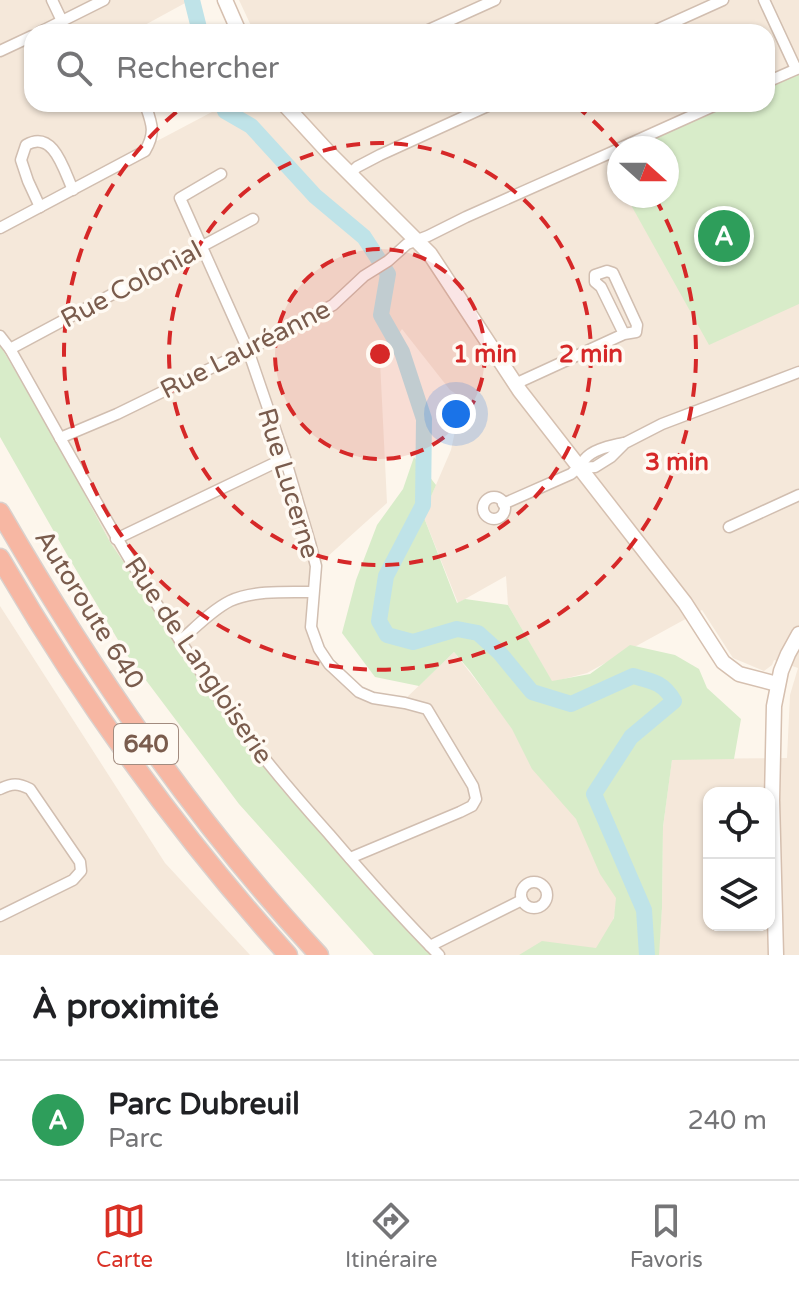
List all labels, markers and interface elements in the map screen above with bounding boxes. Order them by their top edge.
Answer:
search box [24,24,775,112]
icon: search [52,46,96,90]
text: Rechercher [116,50,279,87]
north arrow [607,136,679,208]
pin: A [698,206,750,266]
street label: Rue Colonial [56,234,207,335]
street label: Rue Lauréanne [155,293,335,406]
centre of rings [366,340,394,368]
text: 1 min [453,340,517,369]
text: 2 min [559,340,623,369]
your location [436,394,476,434]
street label: Rue Lucerne [251,404,326,562]
text: 3 min [645,448,709,477]
street label: Autoroute 640 [28,524,151,695]
street label: Rue de Langloiserie [118,551,279,770]
road number: 640 [114,724,178,764]
map controls [703,787,775,931]
button: locate [703,787,775,859]
button: layers [703,859,775,931]
text: À proximité [32,987,219,1028]
text: Parc Dubreuil [108,1086,300,1123]
text: A [48,1105,68,1136]
text: 240 m [687,1105,767,1136]
text: Parc [108,1123,163,1154]
tab: Carte [96,1199,153,1273]
tab: Itinéraire [345,1199,438,1273]
tab: Favoris [630,1199,703,1273]

